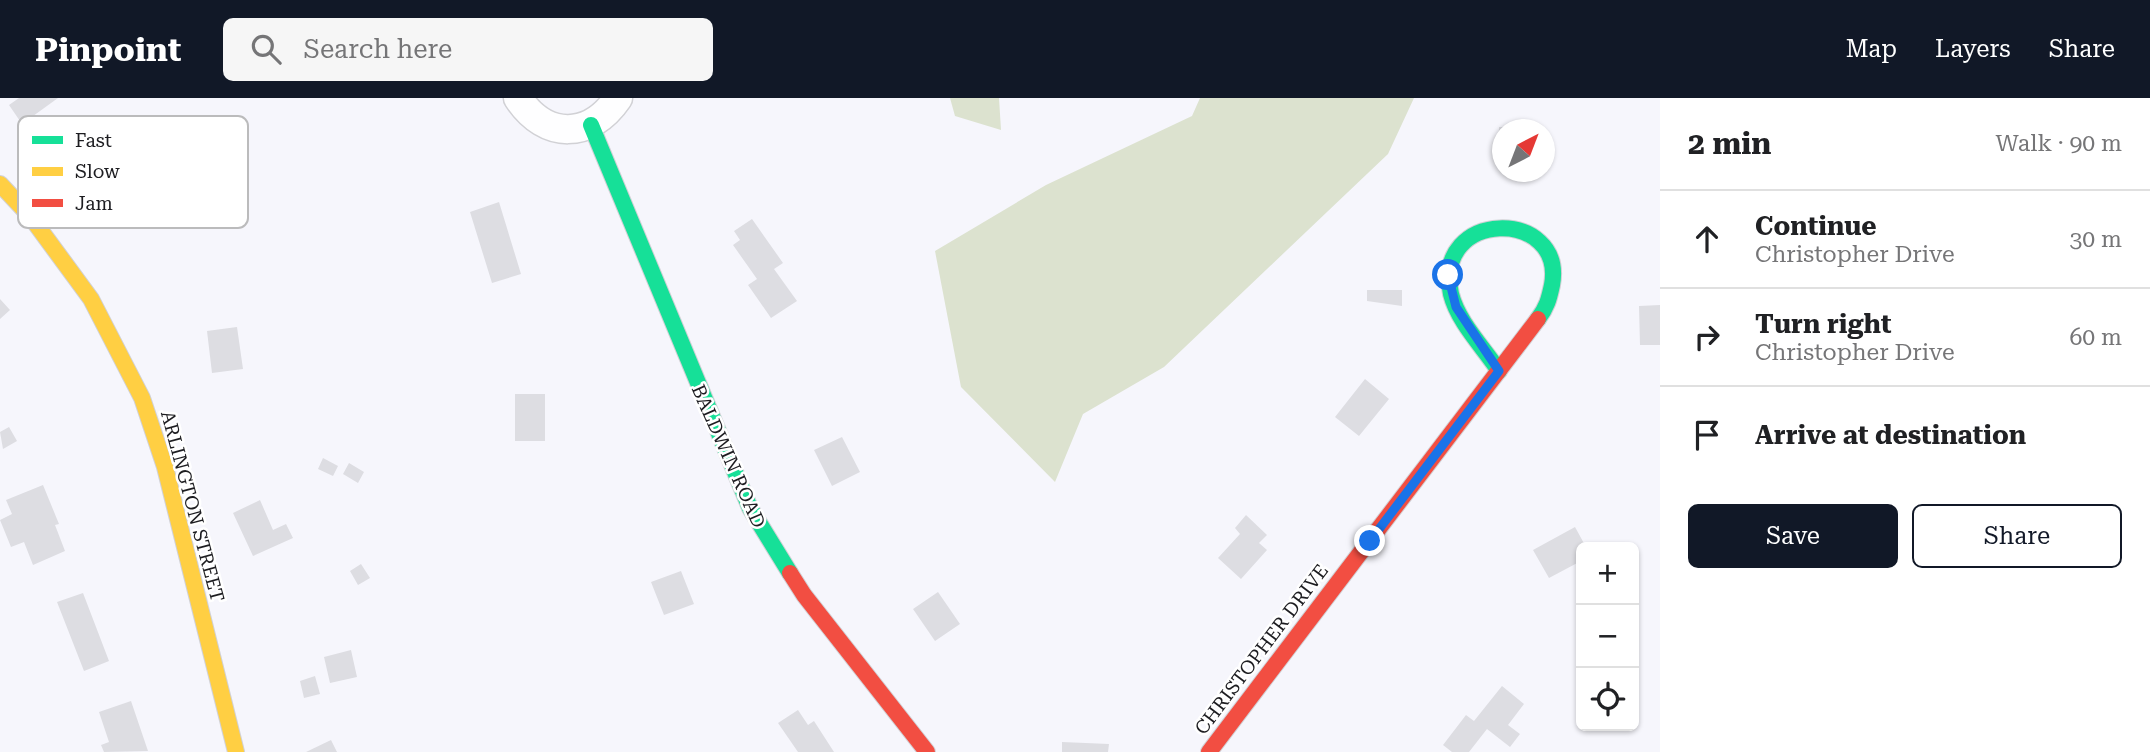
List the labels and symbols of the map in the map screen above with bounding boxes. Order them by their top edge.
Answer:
legend [18,116,248,228]
north arrow [1492,119,1555,182]
text: Fast [75,129,112,152]
text: Slow [75,160,120,183]
text: Jam [75,192,113,215]
route start [1432,259,1463,290]
street label: BALDWIN ROAD [687,381,770,531]
street label: ARLINGTON STREET [156,408,229,604]
route end [1354,525,1385,556]
street label: CHRISTOPHER DRIVE [1190,560,1333,739]

